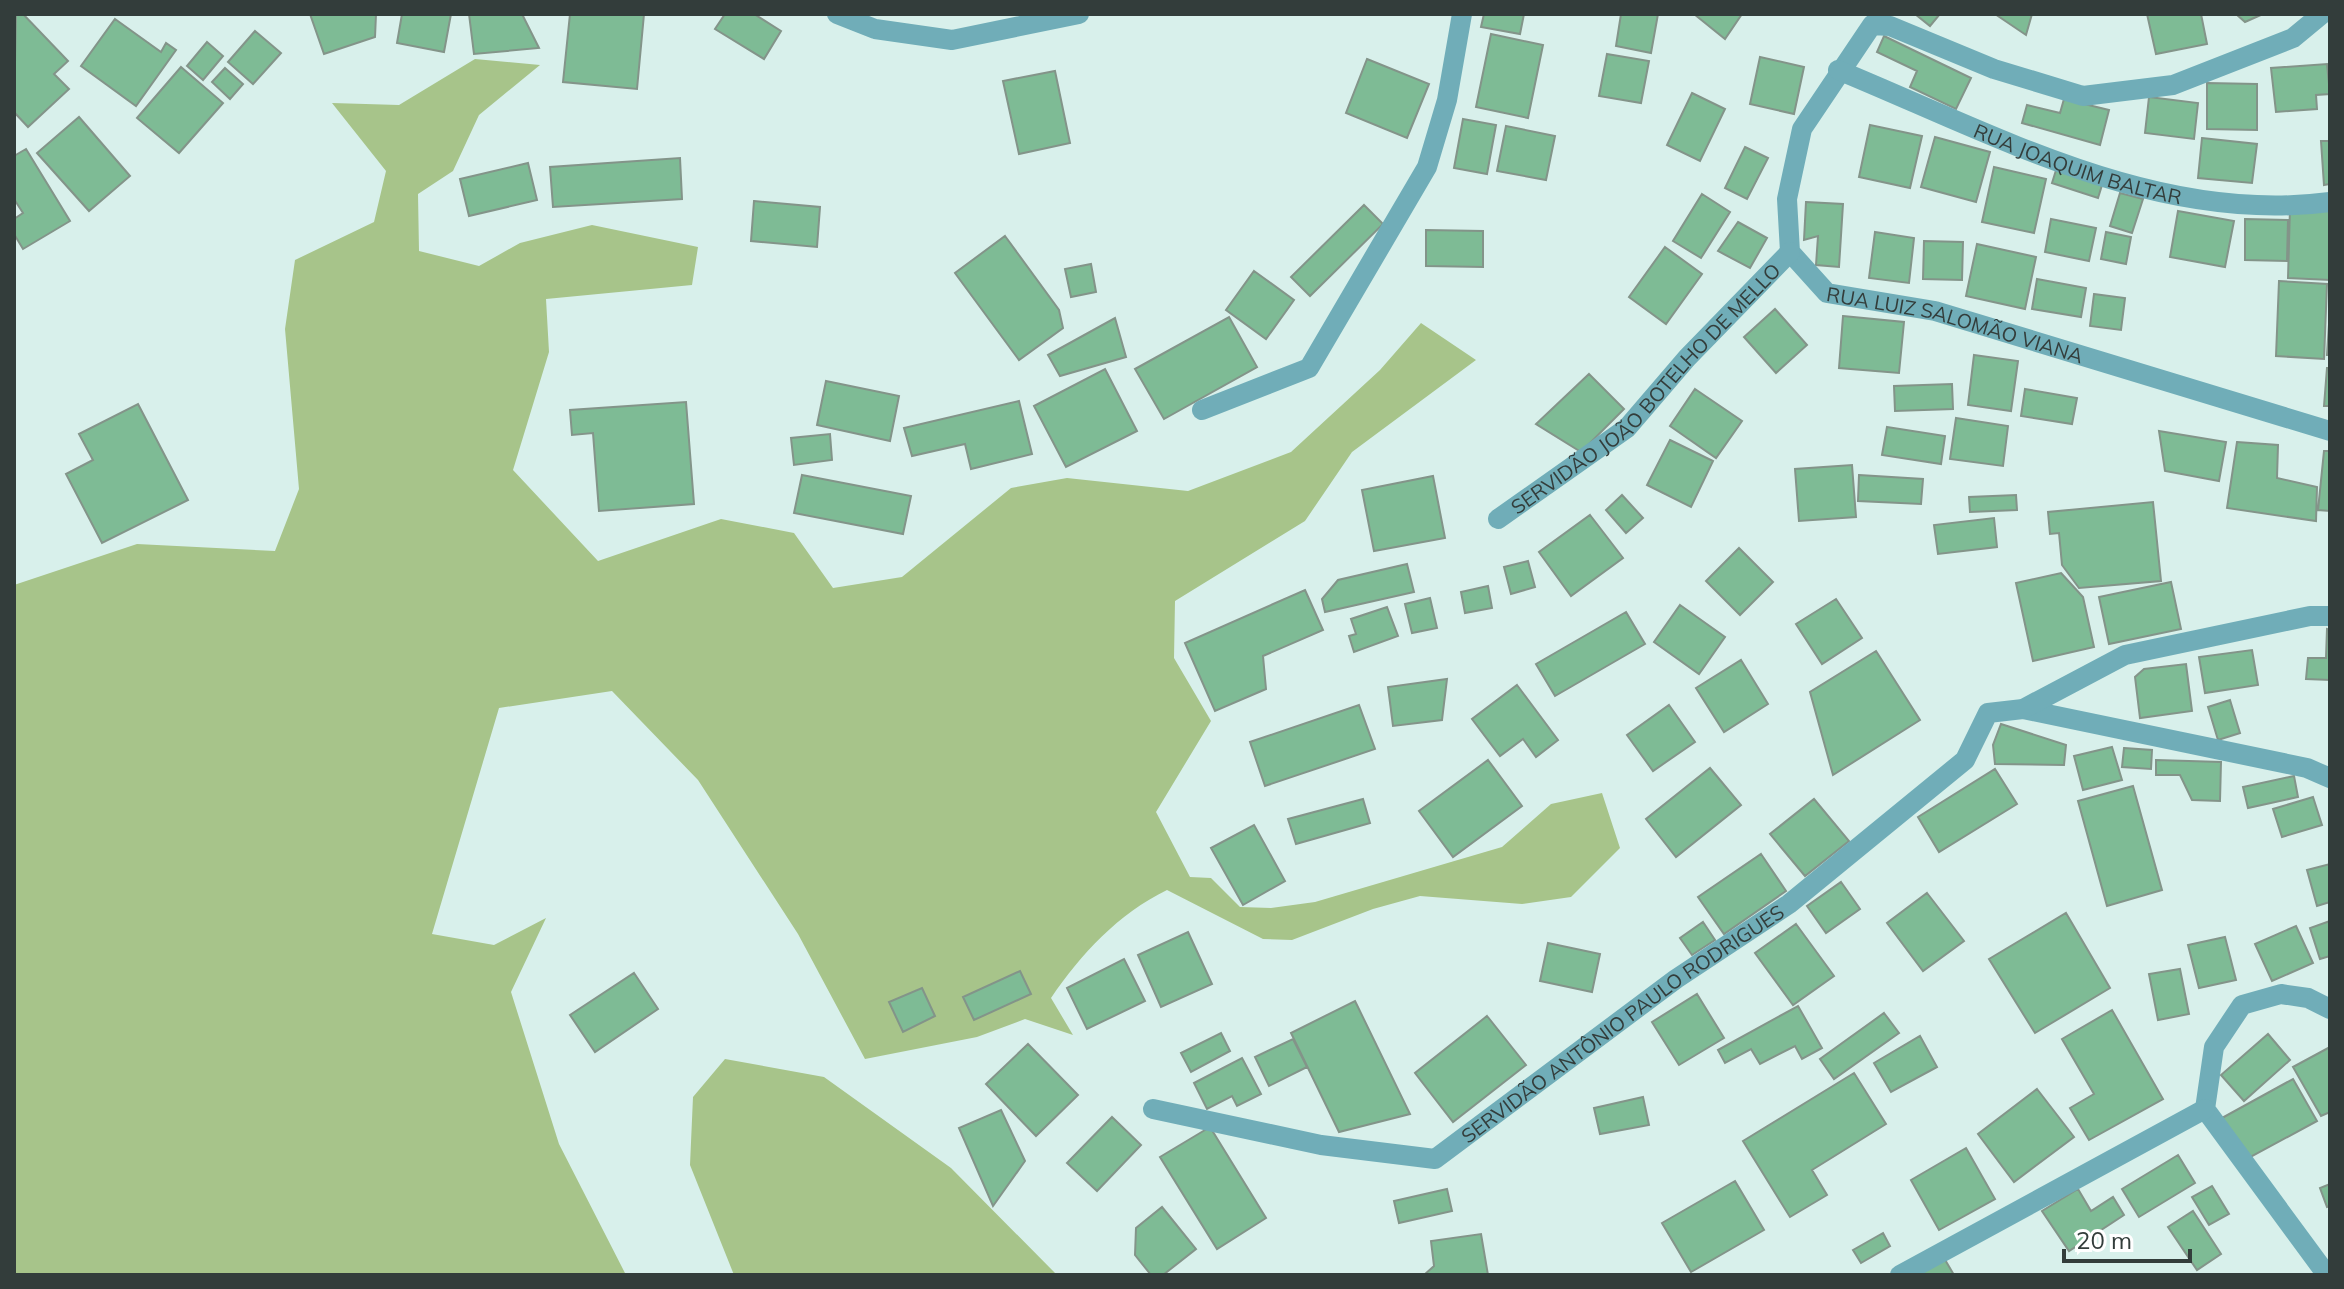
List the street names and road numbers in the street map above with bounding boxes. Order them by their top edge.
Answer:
street label: RUA JOAQUIM BALTAR [1970,117,2184,209]
street label: SERVIDÃO JOÃO BOTELHO DE MELLO [1505,257,1785,519]
street label: RUA LUIZ SALOMÃO VIANA [1825,281,2087,368]
street label: SERVIDÃO ANTÔNIO PAULO RODRIGUES [1456,899,1788,1148]

